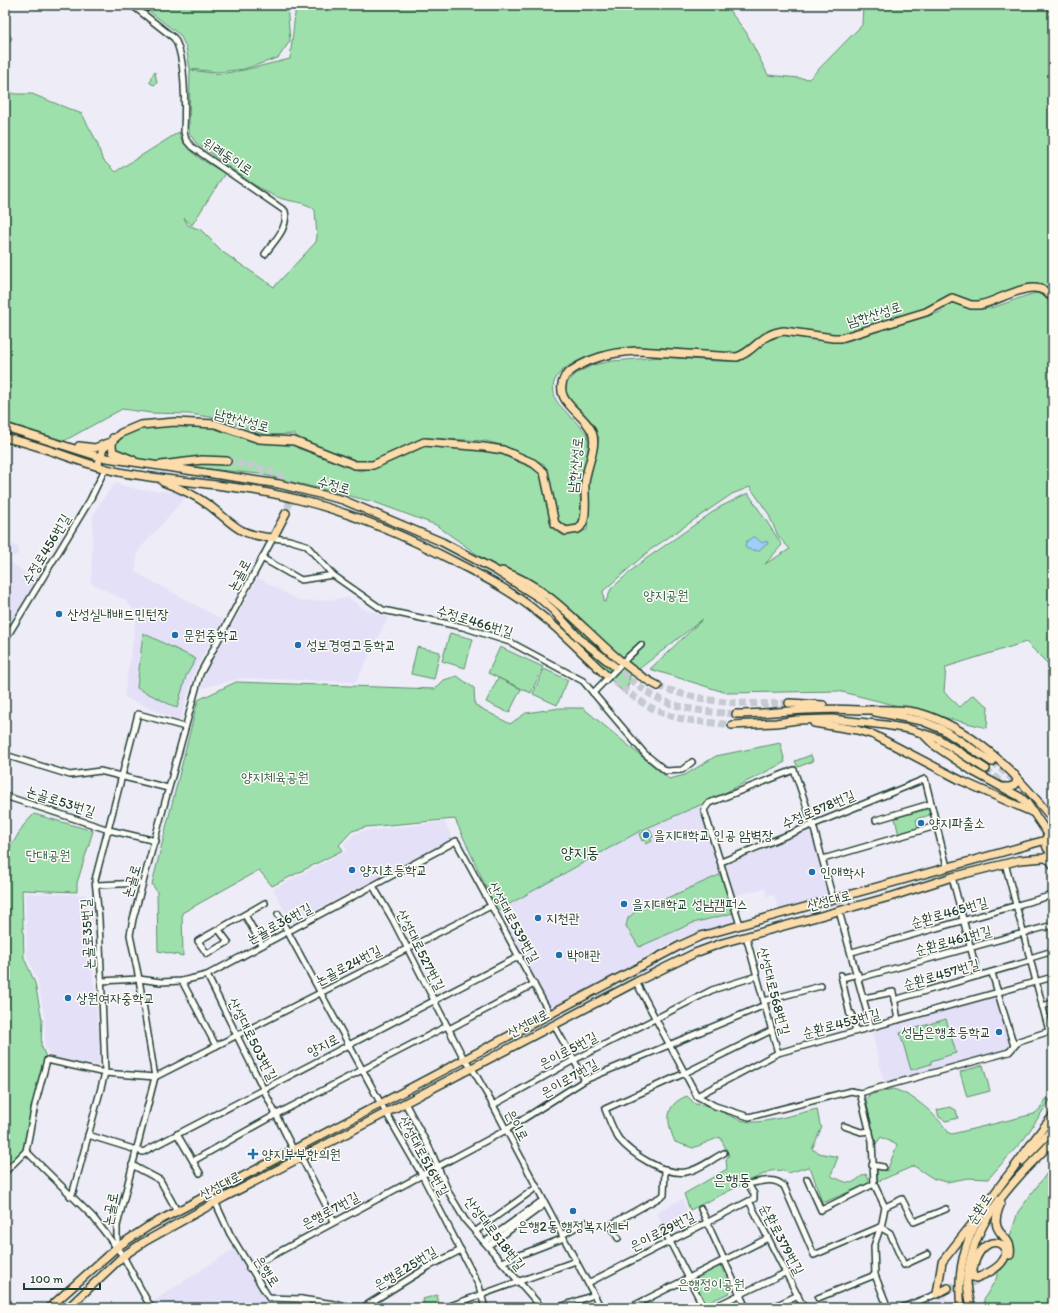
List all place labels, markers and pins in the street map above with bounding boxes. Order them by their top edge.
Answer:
place label: 산성실내배드민턴장 [67,606,169,623]
marker: 산성실내배드민턴장 [54,609,64,619]
place label: 문원중학교 [183,627,239,644]
marker: 문원중학교 [170,630,180,640]
place label: 성보경영고등학교 [306,637,396,654]
marker: 성보경영고등학교 [293,640,303,650]
place label: 양지파출소 [929,815,985,832]
marker: 양지파출소 [916,818,926,828]
place label: 을지대학교 인공 암벽장 [654,827,774,844]
marker: 을지대학교 인공 암벽장 [641,830,651,840]
place label: 양지초등학교 [360,862,428,879]
place label: 인애학사 [820,864,866,881]
marker: 양지초등학교 [347,865,357,875]
marker: 인애학사 [807,867,817,877]
place label: 을지대학교 성남캠퍼스 [632,896,748,913]
marker: 을지대학교 성남캠퍼스 [619,899,629,909]
place label: 지천관 [546,910,580,927]
marker: 지천관 [533,913,543,923]
place label: 박애관 [567,947,601,964]
marker: 박애관 [554,950,564,960]
place label: 상원여자중학교 [76,990,155,1007]
marker: 상원여자중학교 [63,993,73,1003]
place label: 성남은행초등학교 [901,1024,991,1041]
marker: 성남은행초등학교 [994,1027,1004,1037]
place label: 양지부부한의원 [262,1146,341,1163]
marker: 양지부부한의원 [247,1148,259,1160]
marker: 은행2동 행정복지센터 [568,1206,578,1216]
place label: 은행2동 행정복지센터 [517,1218,629,1235]

